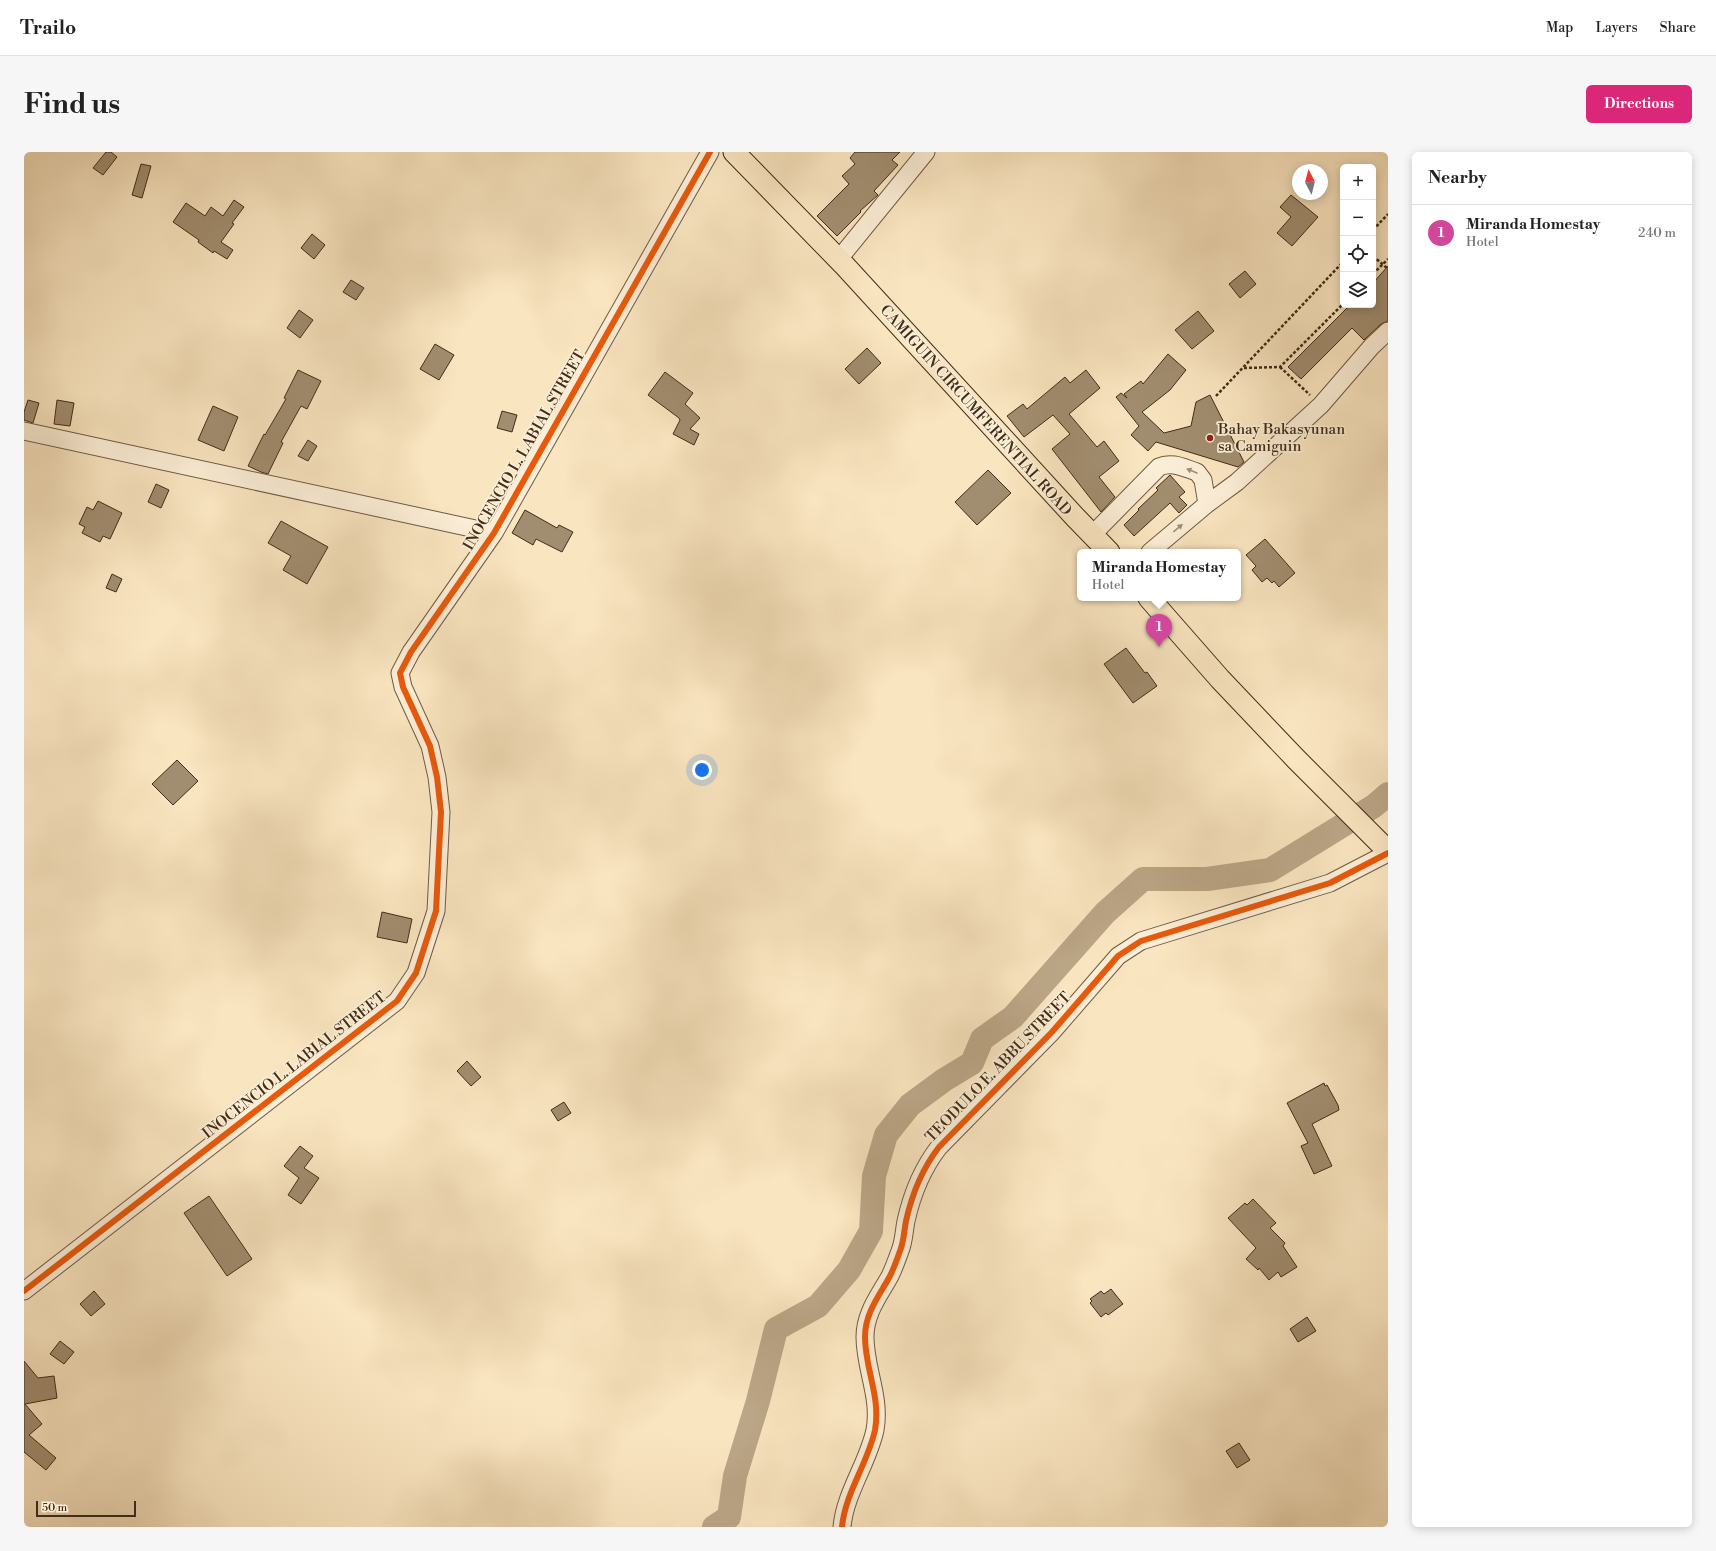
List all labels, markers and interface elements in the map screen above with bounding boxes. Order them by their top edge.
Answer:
text: Trailo [20,16,76,40]
text: Map [1546,19,1573,37]
text: Layers [1595,19,1638,37]
text: Share [1660,19,1696,37]
button: Directions [1586,85,1692,123]
text: Find us [24,87,120,122]
north arrow [1292,164,1328,200]
map controls [1340,164,1376,308]
button: + [1340,164,1376,200]
text: Nearby [1428,167,1487,189]
button: − [1340,200,1376,236]
text: Miranda Homestay [1466,215,1600,234]
text: 1 [1438,225,1444,241]
text: 240 m [1638,225,1676,241]
text: Hotel [1466,234,1499,250]
button: locate [1340,236,1376,272]
button: layers [1340,272,1376,308]
street label: CAMIGUIN CIRCUMFERENTIAL ROAD [876,301,1076,520]
street label: INOCENCIO L. LABIAL STREET [459,346,590,554]
place label: Bahay Bakasyunan sa Camiguin [1217,420,1345,456]
marker: Bahay Bakasyunan sa Camiguin [1205,433,1215,443]
one-way arrow [1186,467,1198,474]
one-way arrow [1173,523,1184,532]
popup [1077,549,1241,601]
text: Miranda Homestay [1092,558,1226,577]
text: Hotel [1092,577,1124,593]
pin: 1 [1146,614,1172,647]
your location [692,760,712,780]
street label: INOCENCIO L. LABIAL STREET [199,987,390,1143]
street label: TEODULO E. ABBU STREET [921,988,1076,1147]
scale bar [36,1499,136,1518]
text: 50 m [42,1501,67,1515]

